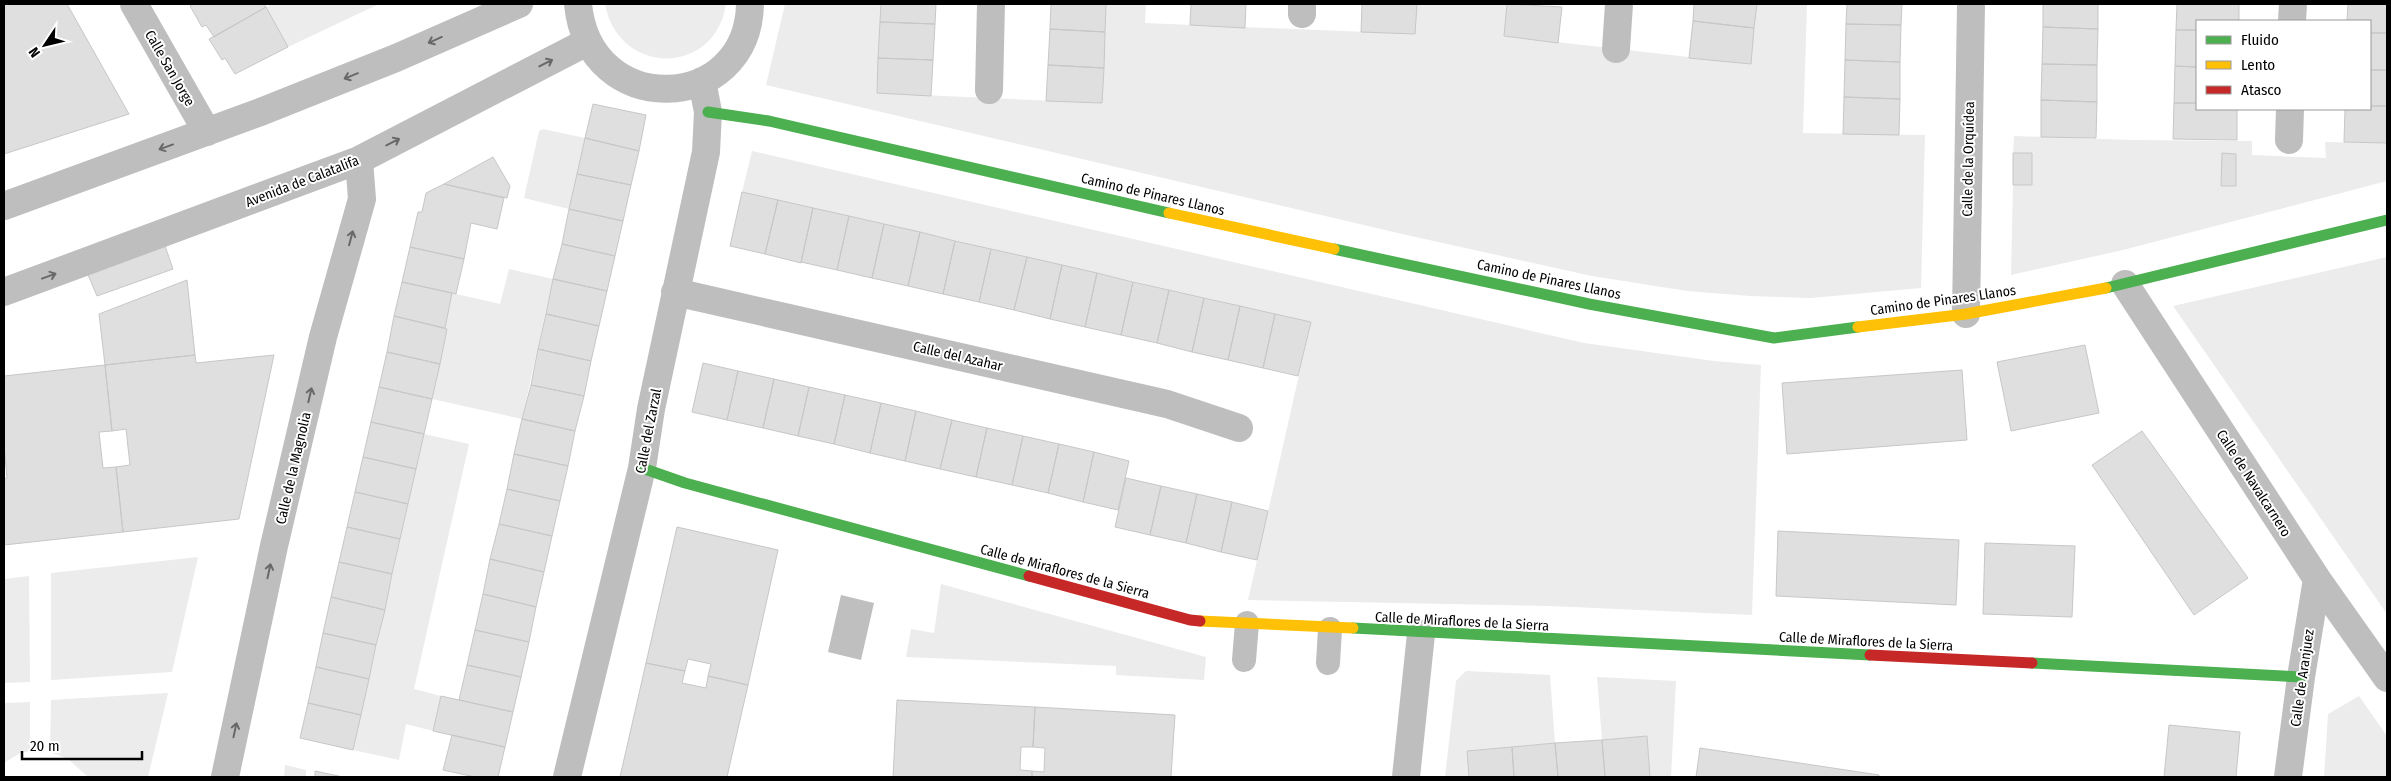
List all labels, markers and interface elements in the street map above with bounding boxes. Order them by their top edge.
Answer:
north arrow [20,20,70,70]
legend [2196,20,2371,110]
street label: Calle San Jorge [141,27,198,109]
text: Fluido [2241,31,2279,49]
one-way arrow [428,36,443,46]
text: N [25,44,44,60]
text: Lento [2241,56,2275,74]
one-way arrow [539,58,554,68]
one-way arrow [343,72,359,81]
text: Atasco [2241,81,2281,99]
street label: Calle de la Orquídea [1959,101,1978,217]
one-way arrow [385,137,400,146]
one-way arrow [159,143,174,152]
street label: Avenida de Calatalifa [243,152,361,211]
street label: Camino de Pinares Llanos [1079,170,1226,219]
one-way arrow [346,231,356,247]
street label: Camino de Pinares Llanos [1475,256,1623,303]
one-way arrow [41,271,57,280]
street label: Camino de Pinares Llanos [1869,282,2017,319]
street label: Calle del Azahar [911,338,1004,375]
street label: Calle del Zarzal [632,387,665,475]
one-way arrow [306,388,315,404]
street label: Calle de la Magnolia [272,410,315,526]
street label: Calle de Navalcarnero [2213,427,2295,540]
street label: Calle de Miraflores de la Sierra [978,541,1151,602]
one-way arrow [265,563,274,579]
street label: Calle de Miraflores de la Sierra [1374,608,1550,635]
street label: Calle de Miraflores de la Sierra [1778,628,1954,655]
street label: Calle de Aranjuez [2287,628,2318,728]
one-way arrow [231,722,240,738]
scale bar [22,728,142,760]
text: 20 m [30,737,60,755]

